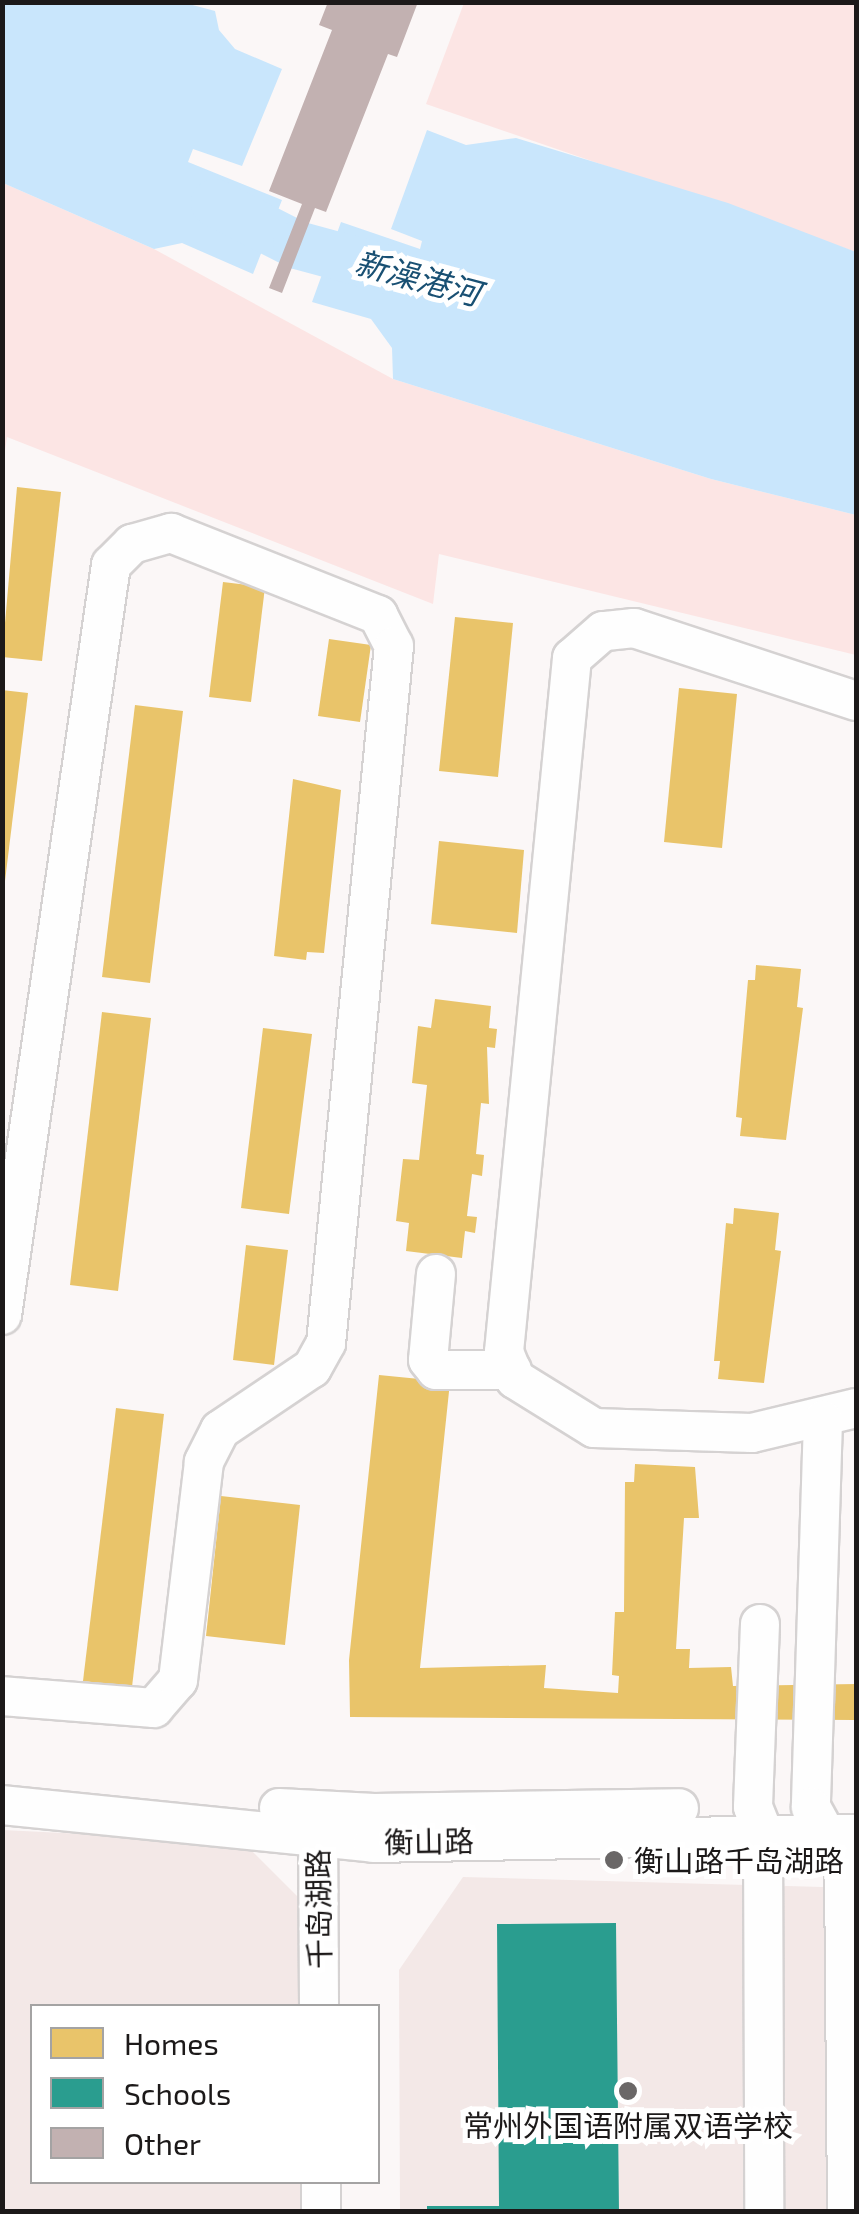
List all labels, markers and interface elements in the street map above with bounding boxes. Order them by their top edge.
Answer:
water label: 新澡港河 [351,242,485,312]
street label: 衡山路 [384,1822,474,1860]
place label: 衡山路千岛湖路 [634,1842,844,1878]
street label: 千岛湖路 [299,1849,337,1969]
marker: 衡山路千岛湖路 [603,1849,625,1871]
legend [30,2004,380,2184]
text: Homes [124,2025,219,2061]
text: Schools [124,2075,231,2111]
marker: 常州外国语附属双语学校 [617,2080,639,2102]
place label: 常州外国语附属双语学校 [463,2107,793,2143]
text: Other [124,2125,201,2161]

